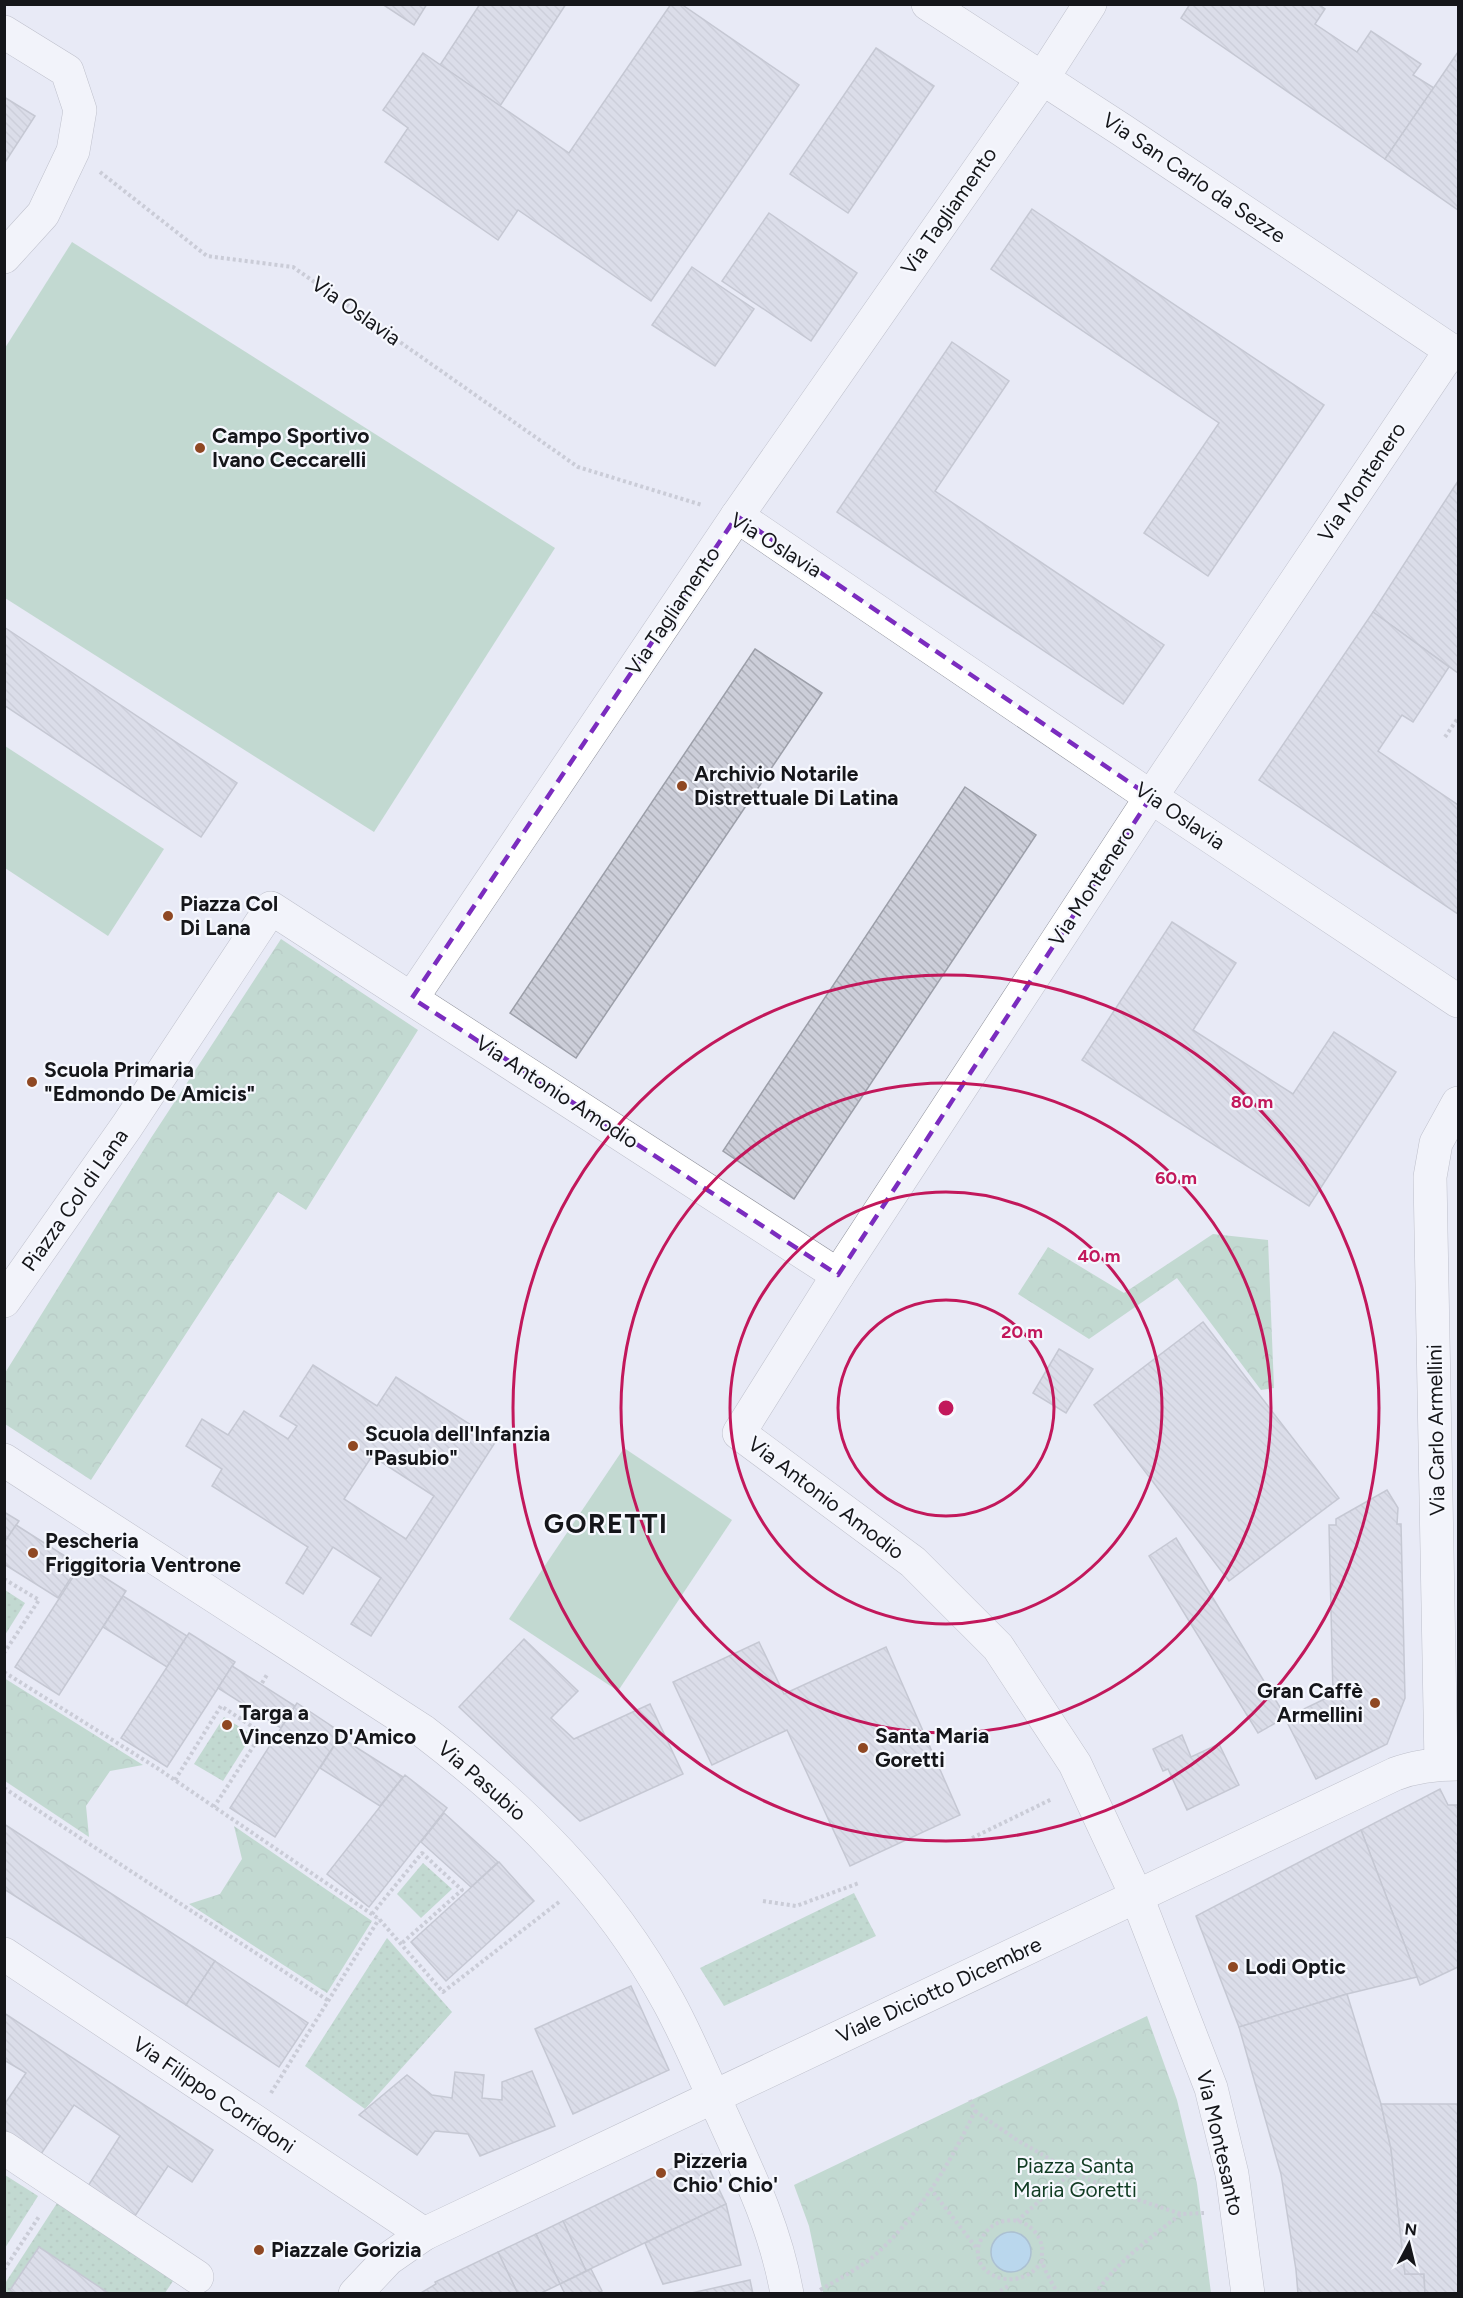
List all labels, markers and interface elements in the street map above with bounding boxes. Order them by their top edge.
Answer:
street label: Via San Carlo da Sezze [1098,107,1291,248]
street label: Via Tagliamento [895,142,1002,279]
street label: Via Oslavia [307,271,406,350]
street label: Via Montenero [1312,417,1411,546]
place label: Campo Sportivo Ivano Ceccarelli [212,423,370,472]
marker: Campo Sportivo Ivano Ceccarelli [193,441,207,455]
street label: Via Oslavia [726,507,827,582]
street label: Via Tagliamento [620,542,725,680]
place label: Archivio Notarile Distrettuale Di Latina [694,761,899,810]
street label: Via Oslavia [1131,776,1230,855]
marker: Archivio Notarile Distrettuale Di Latina [675,779,689,793]
street label: Via Montenero [1043,821,1140,951]
place label: Piazza Col Di Lana [180,891,278,940]
marker: Piazza Col Di Lana [161,909,175,923]
street label: Via Antonio Amodio [471,1030,643,1154]
place label: Scuola Primaria "Edmondo De Amicis" [44,1057,255,1106]
marker: Scuola Primaria "Edmondo De Amicis" [25,1075,39,1089]
text: 80 m [1231,1091,1273,1113]
street label: Piazza Col di Lana [16,1124,133,1276]
text: 60 m [1155,1167,1197,1189]
text: 40 m [1077,1245,1121,1267]
text: 20 m [1001,1321,1043,1343]
street label: Via Carlo Armellini [1422,1344,1449,1516]
centre of rings [936,1398,956,1418]
place label: Scuola dell'Infanzia "Pasubio" [365,1421,550,1470]
street label: Via Antonio Amodio [743,1431,909,1564]
marker: Scuola dell'Infanzia "Pasubio" [346,1439,360,1453]
district label: GORETTI [544,1507,668,1540]
place label: Pescheria Friggitoria Ventrone [45,1528,241,1577]
marker: Pescheria Friggitoria Ventrone [26,1546,40,1560]
place label: Gran Caffè Armellini [1257,1678,1363,1727]
marker: Gran Caffè Armellini [1368,1696,1382,1710]
place label: Targa a Vincenzo D'Amico [239,1700,416,1749]
marker: Targa a Vincenzo D'Amico [220,1718,234,1732]
place label: Santa Maria Goretti [875,1723,989,1772]
street label: Via Pasubio [433,1735,532,1826]
marker: Santa Maria Goretti [856,1741,870,1755]
street label: Viale Diciotto Dicembre [832,1931,1045,2048]
place label: Lodi Optic [1245,1954,1347,1979]
marker: Lodi Optic [1226,1960,1240,1974]
street label: Via Filippo Corridoni [128,2031,300,2158]
street label: Via Montesanto [1192,2068,1249,2218]
place label: Pizzeria Chio' Chio' [673,2148,778,2197]
park label: Piazza Santa Maria Goretti [1013,2153,1137,2202]
marker: Pizzeria Chio' Chio' [654,2166,668,2180]
north arrow [1379,2214,1439,2274]
text: N [1403,2219,1418,2240]
place label: Piazzale Gorizia [271,2237,421,2262]
marker: Piazzale Gorizia [252,2243,266,2257]

